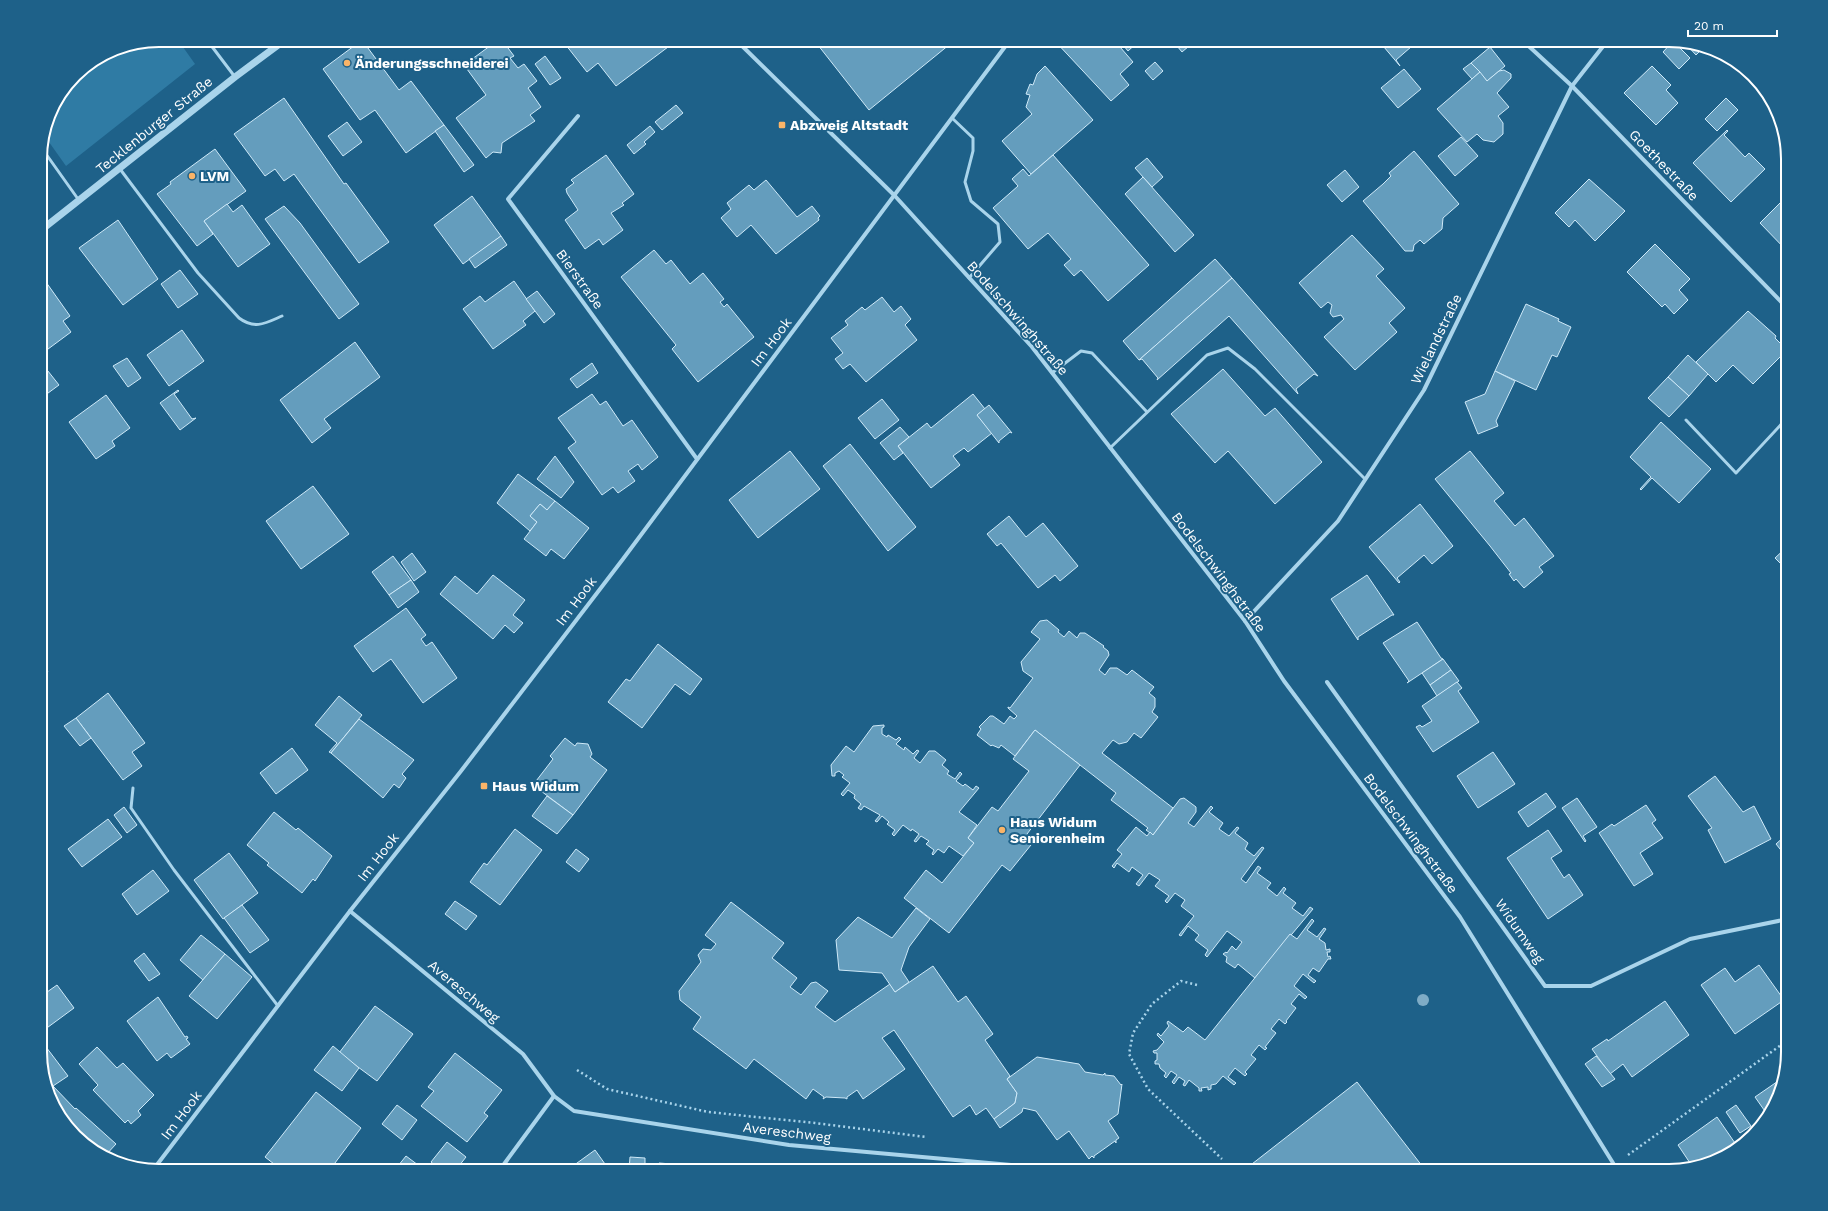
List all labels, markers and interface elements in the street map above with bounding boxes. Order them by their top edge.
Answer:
scale bar [1688,12,1777,38]
text: 20 m [1694,19,1724,33]
place label: Änderungsschneiderei [355,55,509,71]
marker: Änderungsschneiderei [342,58,352,68]
street label: Tecklenburger Straße [93,73,215,177]
place label: Abzweig Altstadt [790,117,908,133]
marker: Abzweig Altstadt [777,120,787,130]
street label: Goethestraße [1626,126,1702,204]
place label: LVM [200,168,229,184]
marker: LVM [187,171,197,181]
street label: Bierstraße [553,246,607,312]
street label: Bodelschwinghstraße [964,258,1072,378]
street label: Wielandstraße [1407,291,1465,387]
street label: Im Hook [747,314,795,370]
street label: Bodelschwinghstraße [1169,509,1269,635]
street label: Im Hook [552,573,600,629]
street label: Bodelschwinghstraße [1361,770,1461,896]
place label: Haus Widum [492,778,579,794]
marker: Haus Widum [479,781,489,791]
place label: Haus Widum Seniorenheim [1010,814,1105,846]
marker: Haus Widum Seniorenheim [997,825,1007,835]
street label: Im Hook [354,830,402,884]
street label: Widumweg [1492,896,1548,967]
street label: Avereschweg [425,956,503,1026]
street label: Im Hook [157,1087,205,1143]
street label: Avereschweg [742,1119,832,1145]

